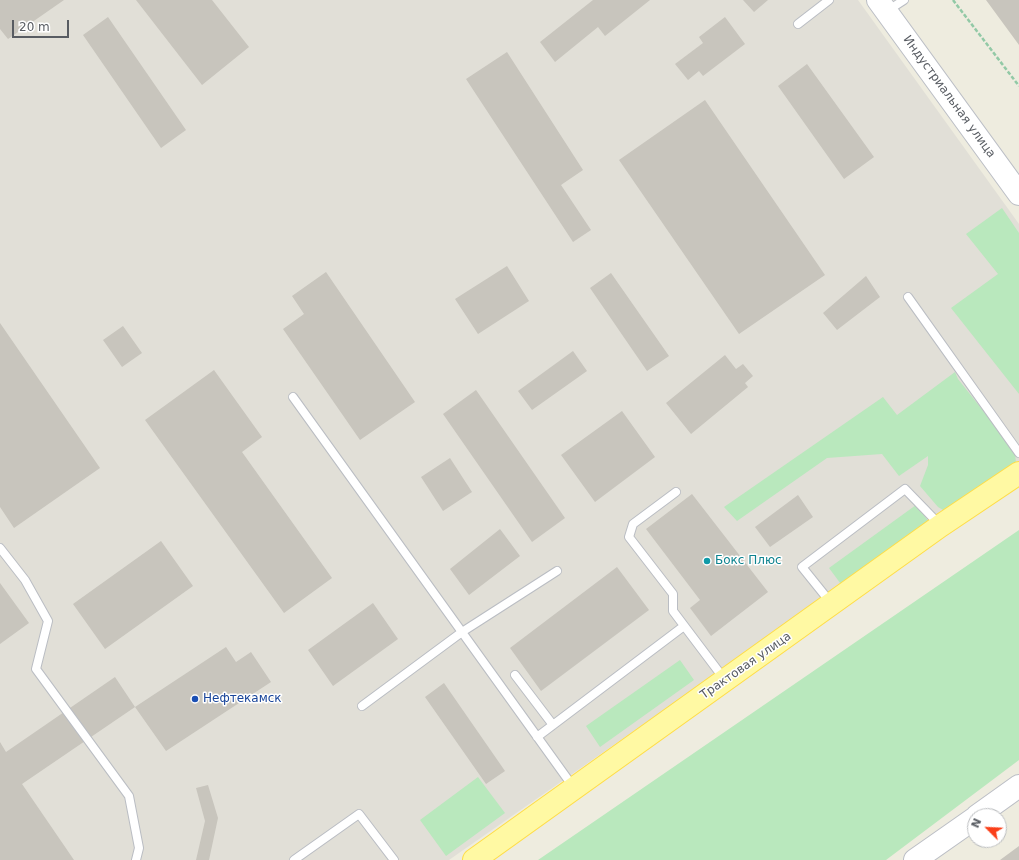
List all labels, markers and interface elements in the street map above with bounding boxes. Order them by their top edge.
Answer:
scale bar [14,12,71,38]
text: 20 m [19,20,50,34]
street label: Индустриальная улица [900,33,998,161]
place label: Бокс Плюс [715,554,782,568]
marker: Бокс Плюс [702,556,712,566]
street label: Трактовая улица [698,629,794,703]
place label: Нефтекамск [203,692,282,706]
marker: Нефтекамск [190,694,200,704]
north arrow [967,808,1007,848]
text: N [969,816,984,830]

